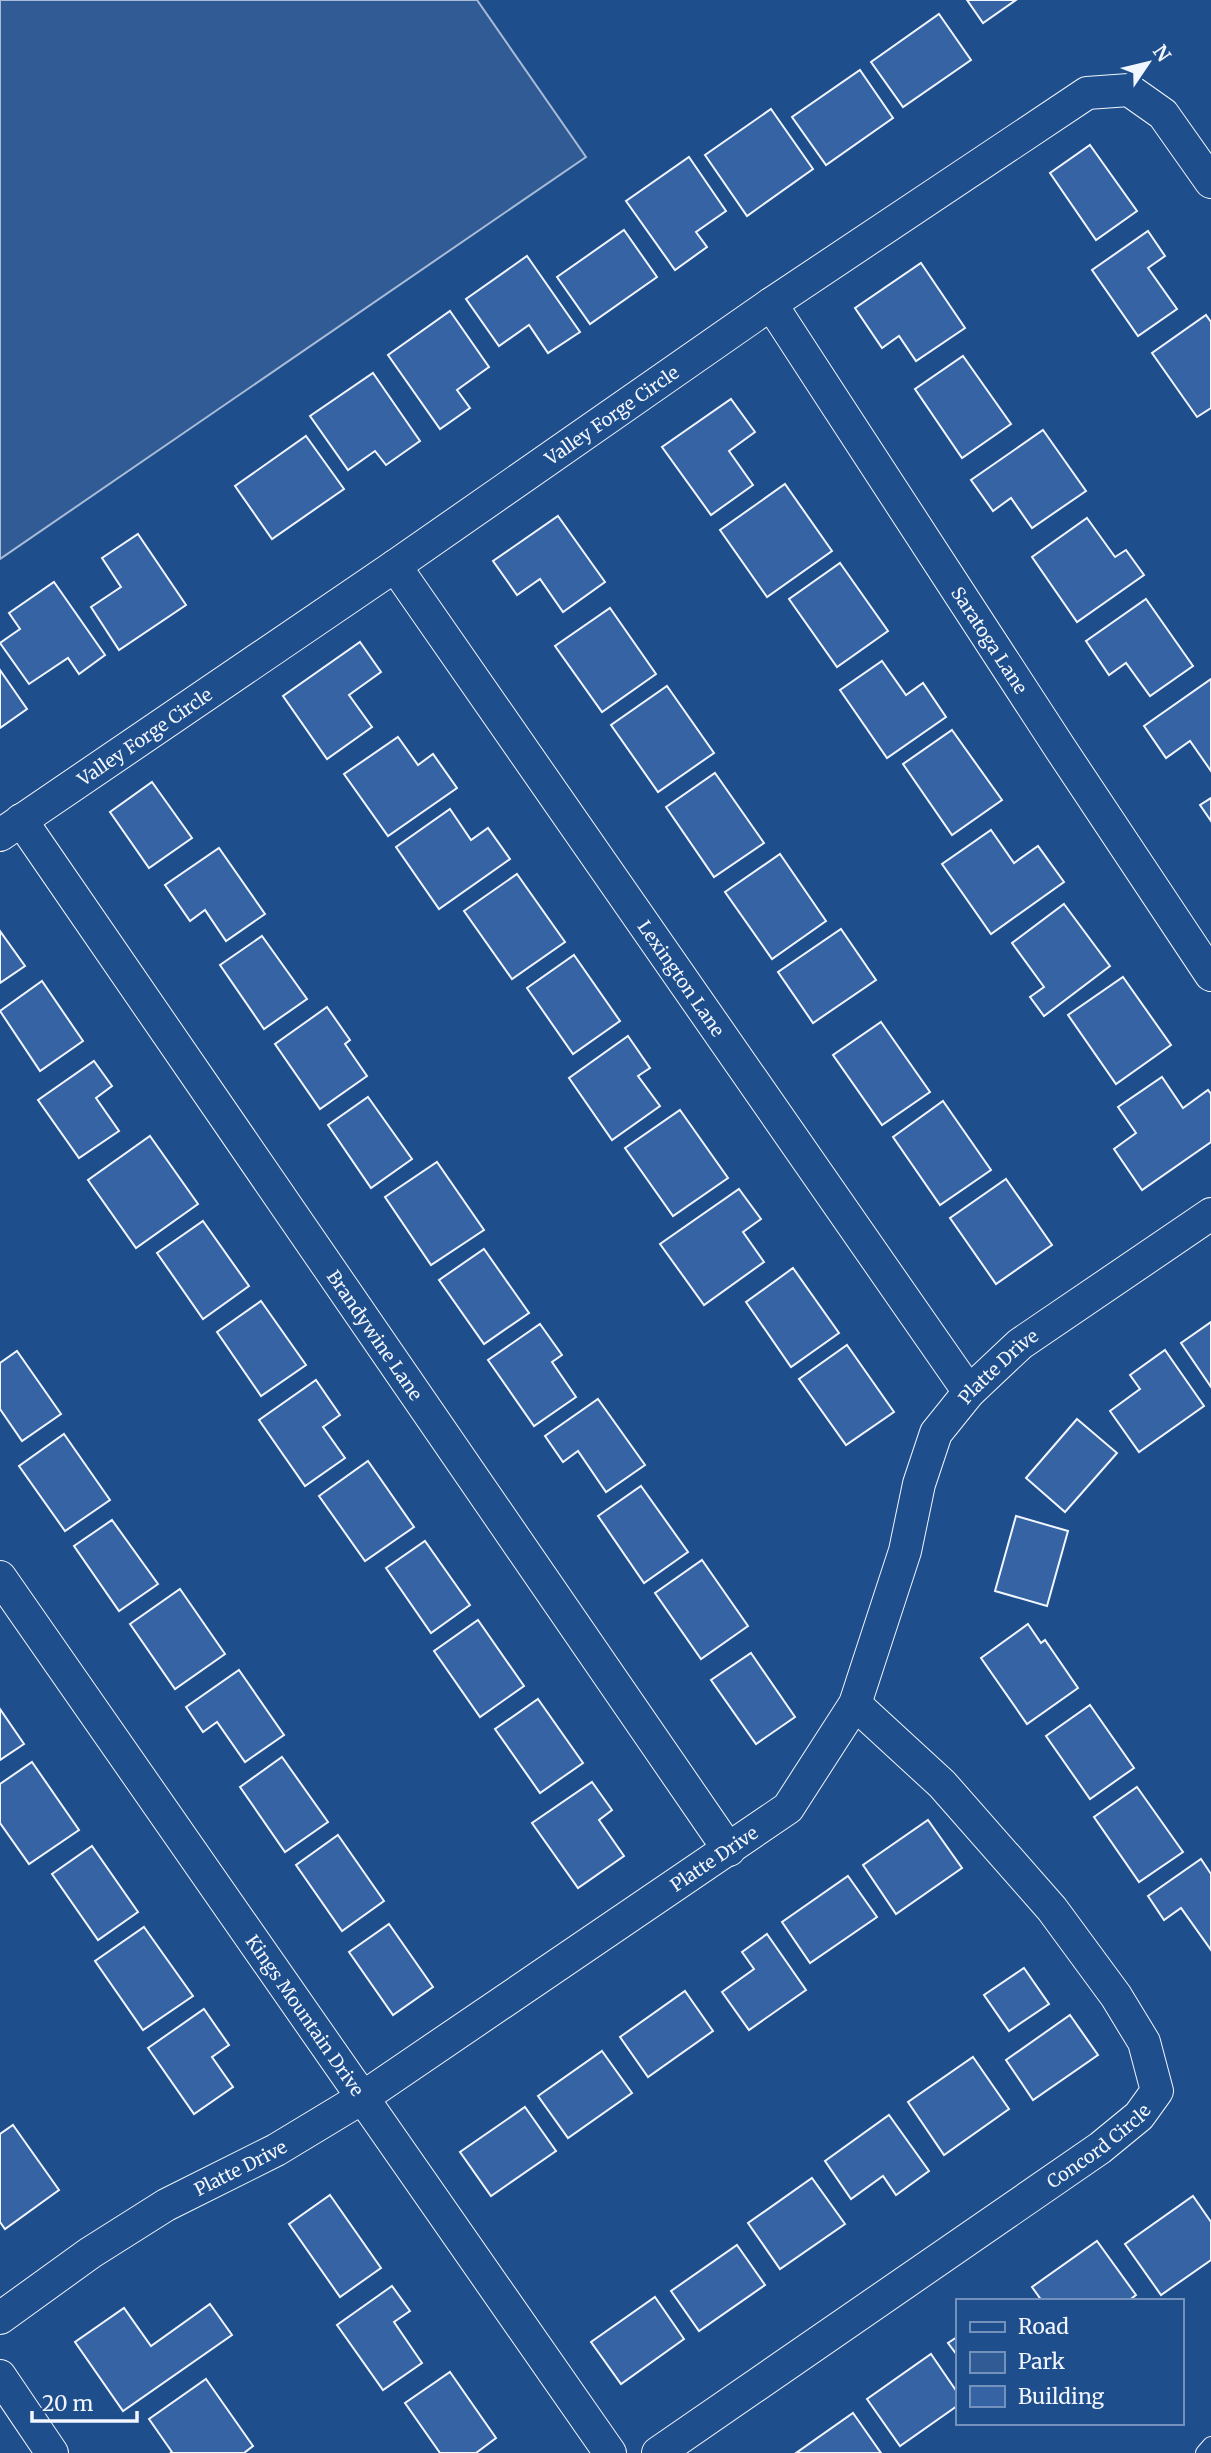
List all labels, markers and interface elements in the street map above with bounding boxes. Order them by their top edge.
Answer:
north arrow [1113,28,1183,98]
text: N [1148,40,1176,66]
street label: Valley Forge Circle [539,360,683,470]
street label: Saratoga Lane [947,582,1033,698]
street label: Valley Forge Circle [72,683,216,791]
street label: Lexington Lane [633,916,730,1041]
street label: Brandywine Lane [322,1266,428,1405]
street label: Platte Drive [953,1324,1042,1408]
street label: Platte Drive [666,1821,762,1896]
street label: Kings Mountain Drive [241,1930,369,2100]
street label: Concord Circle [1042,2100,1155,2193]
street label: Platte Drive [190,2135,291,2201]
legend [956,2299,1183,2425]
text: Road [1018,2313,1069,2340]
text: Park [1018,2348,1065,2375]
scale bar [32,2380,136,2424]
text: Building [1018,2383,1105,2410]
text: 20 m [42,2390,94,2417]

